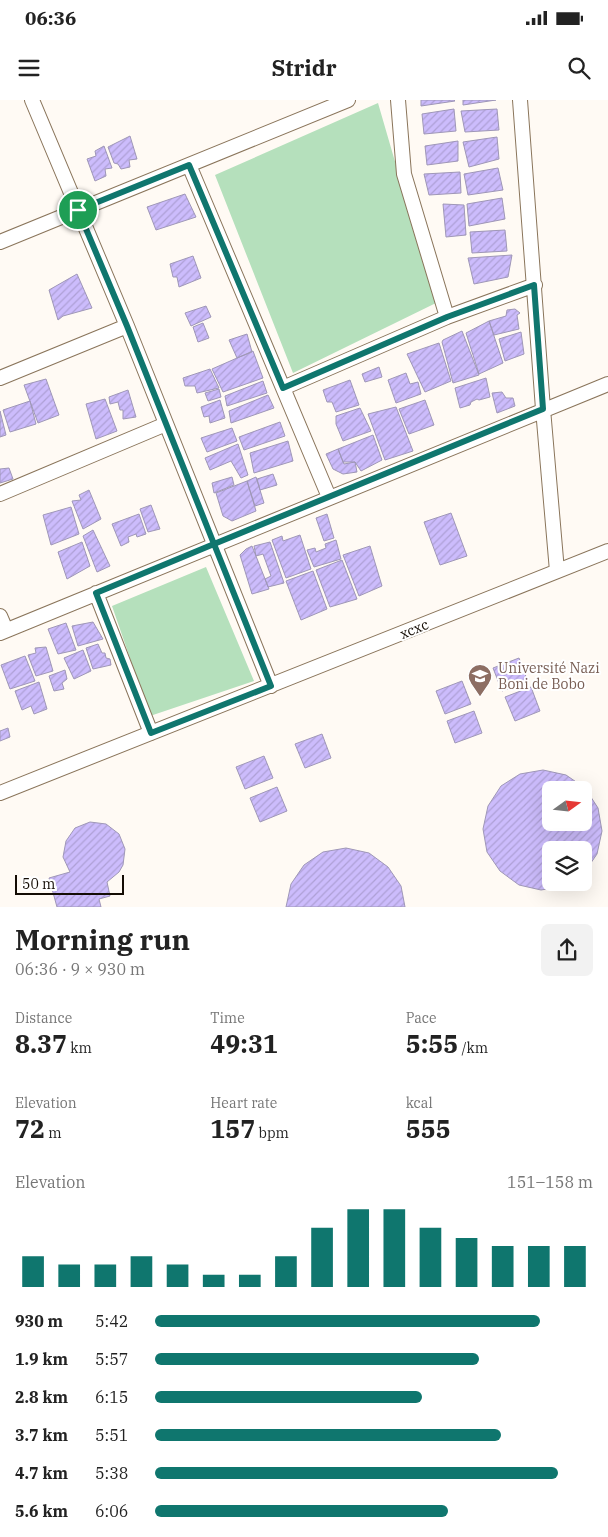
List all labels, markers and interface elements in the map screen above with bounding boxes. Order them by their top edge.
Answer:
text: 06:36 [25,6,76,30]
text: Stridr [271,53,337,82]
icon: menu [15,54,43,82]
icon: search [565,54,593,82]
pin [57,189,99,231]
icon: arrive [64,196,92,224]
street label: xcxc [397,615,431,643]
place label: Université Nazi Boni de Bobo [498,659,600,693]
school or university icon: Université Nazi Boni de Bobo [467,663,493,697]
north arrow [542,781,592,831]
map controls [542,781,592,891]
button: layers [542,841,592,891]
scale bar [15,872,124,895]
text: 50 m [22,875,55,893]
text: Morning run [15,921,190,958]
button: share [541,924,593,976]
text: 06:36 · 9 × 930 m [15,959,145,979]
text: Distance [15,1009,72,1027]
text: Time [210,1009,245,1027]
text: Pace [406,1009,436,1027]
text: 8.37 [15,1027,67,1060]
text: 49:31 [210,1027,278,1060]
text: 5:55 [406,1027,458,1060]
text: km [67,1039,92,1057]
text: /km [458,1039,488,1057]
text: Elevation [15,1094,77,1112]
text: Heart rate [210,1094,277,1112]
text: kcal [406,1094,433,1112]
text: 72 [15,1112,45,1145]
text: 157 [210,1112,255,1145]
text: 555 [406,1112,451,1145]
text: m [45,1124,62,1142]
text: bpm [255,1124,289,1142]
text: Elevation [15,1172,85,1192]
text: 151–158 m [507,1172,593,1192]
text: 930 m [15,1311,63,1331]
text: 5:42 [95,1311,128,1331]
text: 1.9 km [15,1349,68,1369]
text: 5:57 [95,1349,128,1369]
text: 2.8 km [15,1387,68,1407]
text: 6:15 [95,1387,128,1407]
text: 3.7 km [15,1425,68,1445]
text: 5:51 [95,1425,128,1445]
text: 4.7 km [15,1463,68,1483]
text: 5:38 [95,1463,128,1483]
text: 5.6 km [15,1501,68,1521]
text: 6:06 [95,1501,128,1521]

